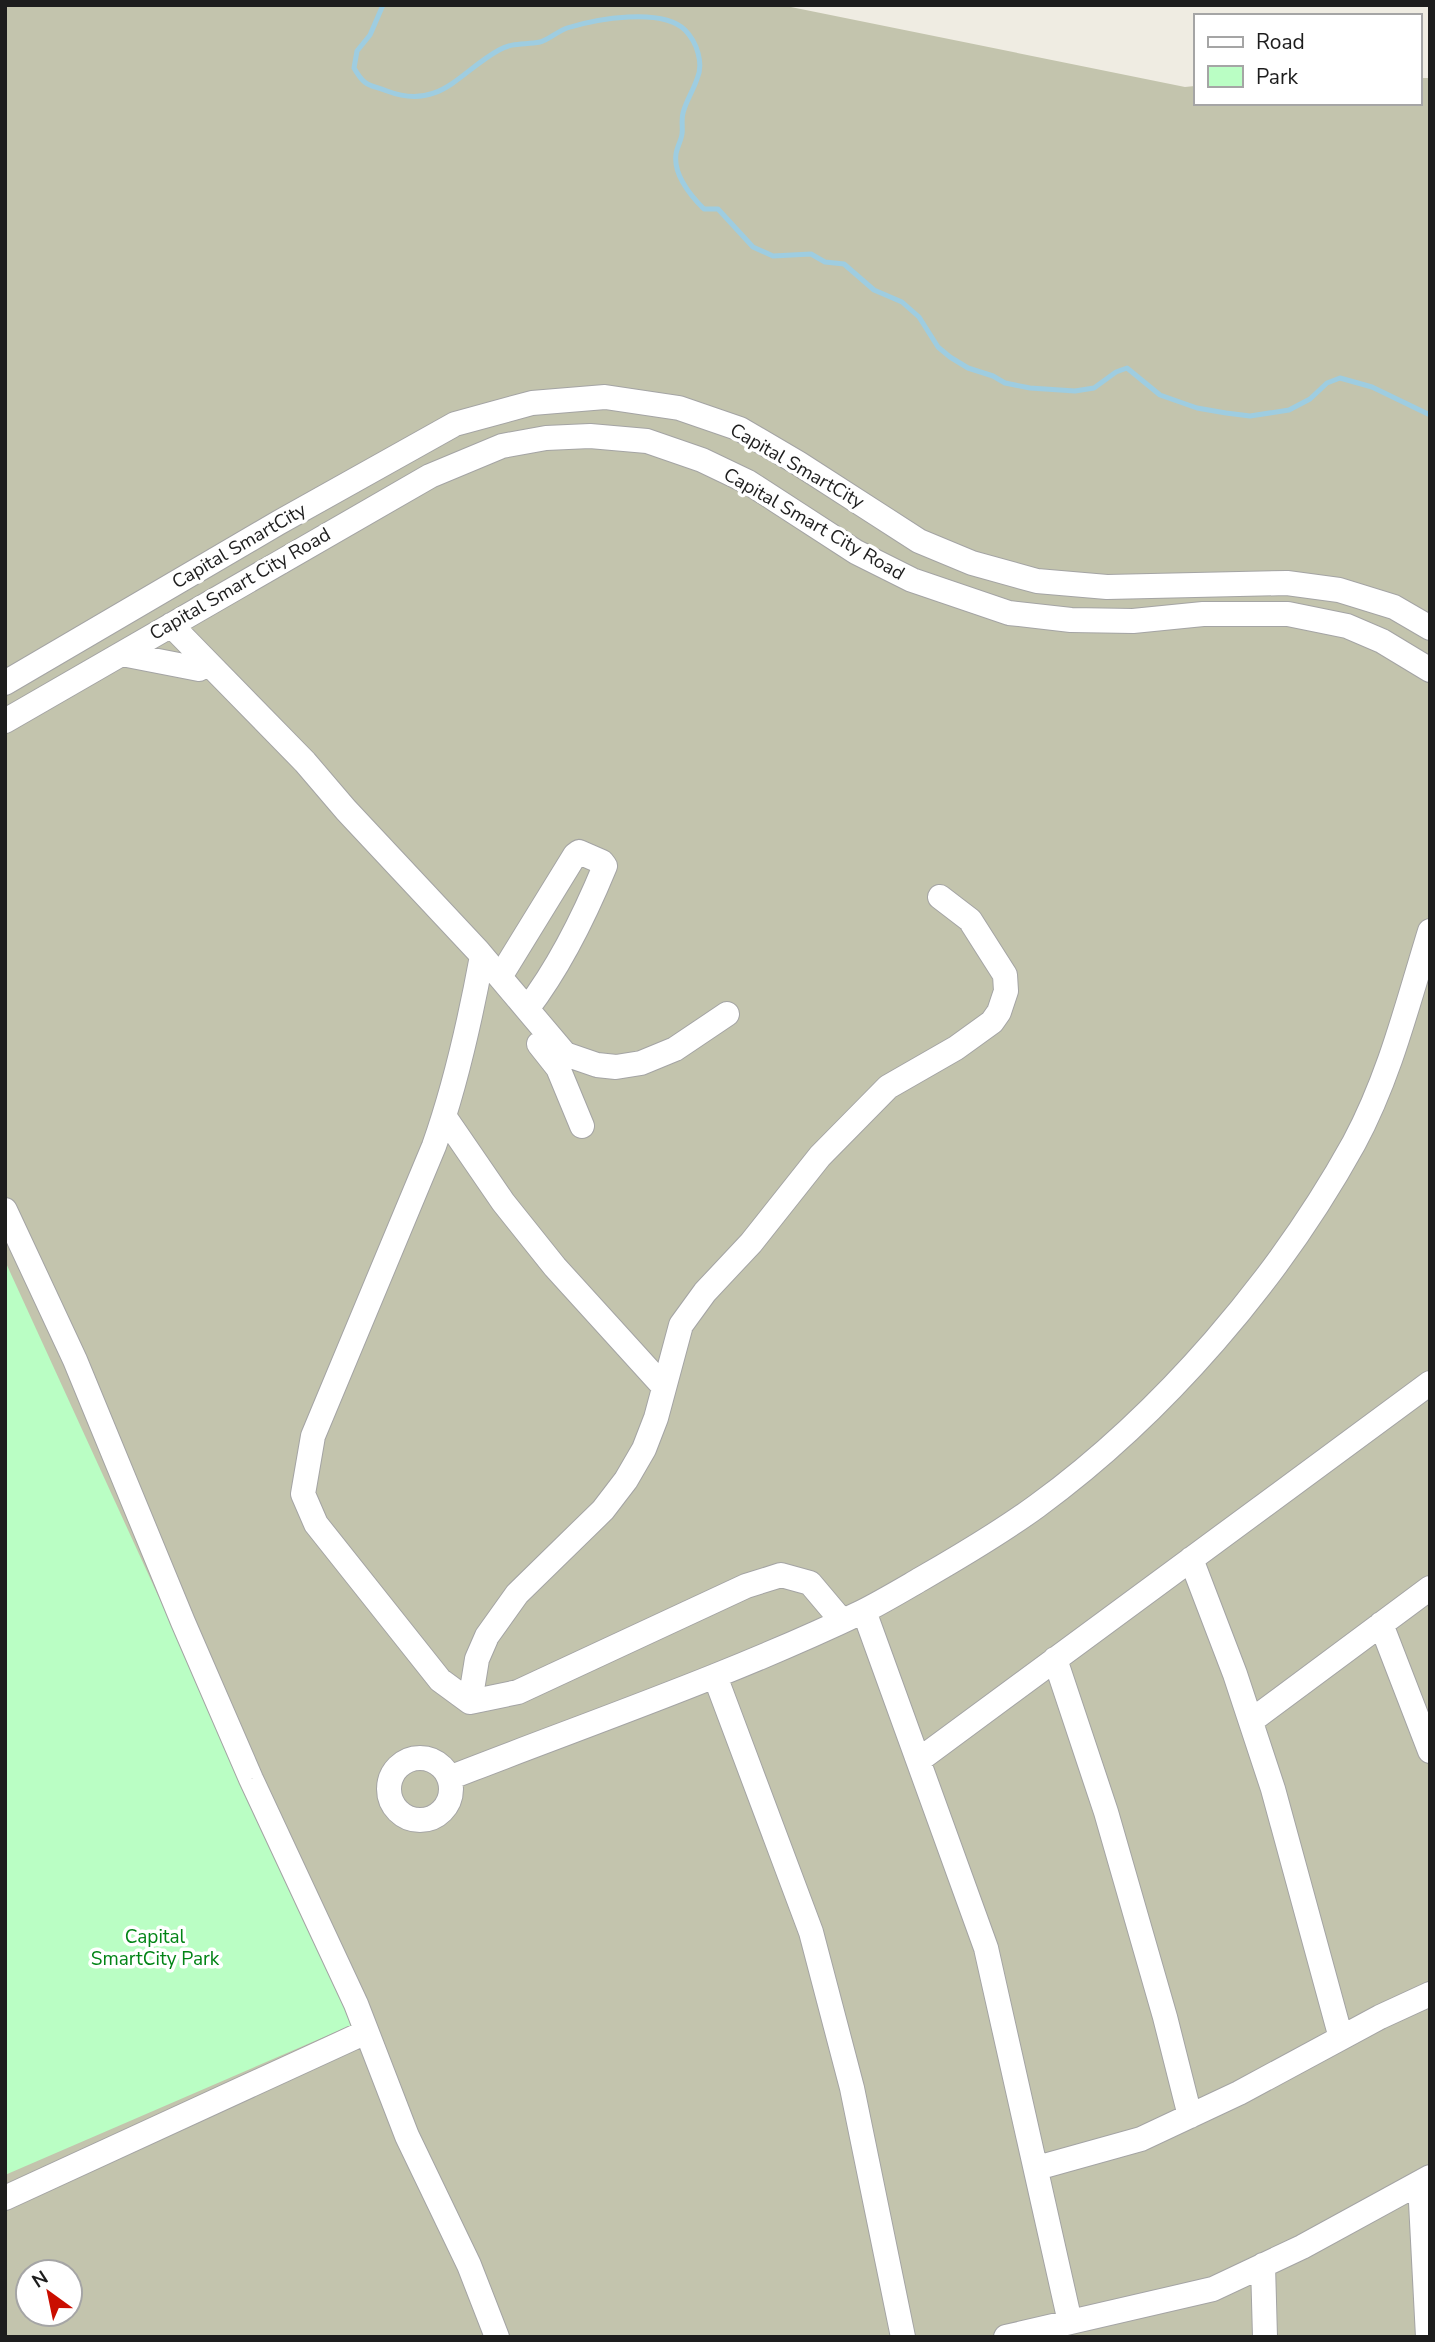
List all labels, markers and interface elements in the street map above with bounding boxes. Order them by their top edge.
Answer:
legend [1194,14,1421,105]
text: Road [1256,28,1305,56]
text: Park [1256,63,1298,91]
street label: Capital SmartCity [725,417,869,515]
street label: Capital Smart City Road [719,462,909,586]
street label: Capital SmartCity [167,497,311,595]
street label: Capital Smart City Road [145,522,335,646]
park label: Capital SmartCity Park [91,1924,220,1972]
north arrow [14,2258,84,2328]
text: N [27,2265,53,2294]

